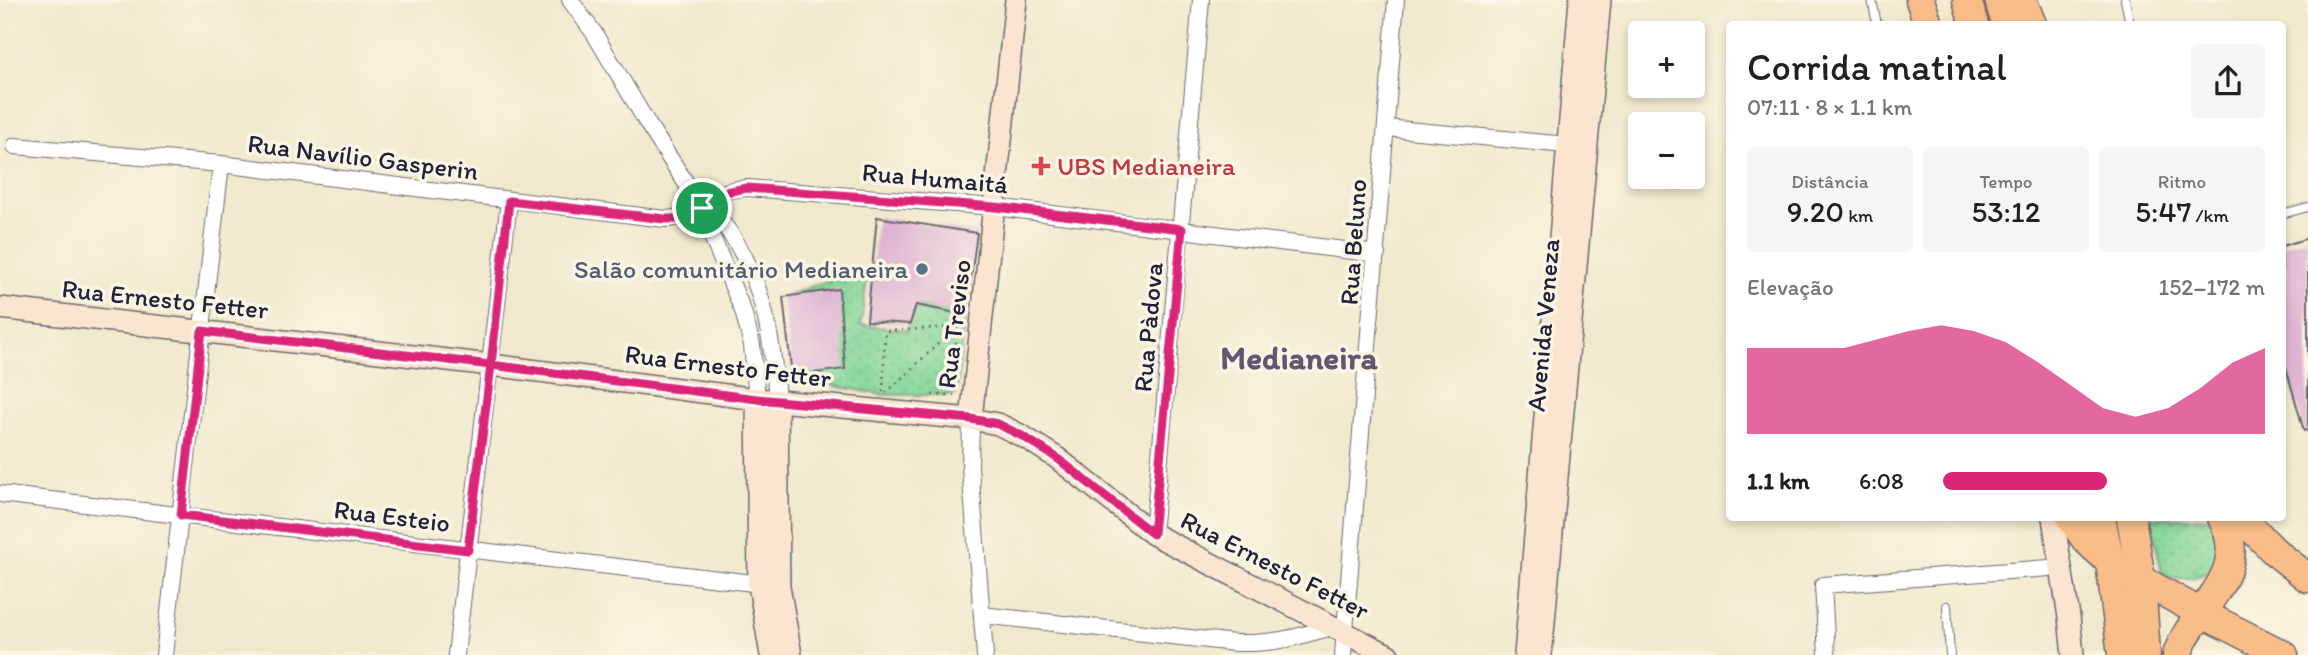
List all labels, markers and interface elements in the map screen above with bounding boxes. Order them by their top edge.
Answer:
map controls [1628,21,1705,189]
button: + [1628,21,1705,98]
text: Corrida matinal [1747,44,2007,90]
button: share [2191,44,2265,118]
text: 07:11 · 8 × 1.1 km [1747,93,1912,121]
button: − [1628,112,1705,189]
street label: Rua Navílio Gasperin [246,127,480,187]
place label: UBS Medianeira [1057,150,1236,182]
street label: Rua Humaitá [861,156,1010,200]
marker: UBS Medianeira [1031,156,1051,176]
text: Distância [1791,170,1869,193]
text: Tempo [1980,170,2032,193]
text: Ritmo [2158,170,2206,193]
pin [672,178,732,238]
street label: Rua Beluno [1333,178,1373,306]
icon: arrive [683,189,721,227]
text: 9.20 [1787,193,1844,230]
text: 53:12 [1971,193,2041,230]
text: 5:47 [2135,193,2191,230]
text: km [1844,204,1873,227]
text: /km [2191,204,2229,227]
street label: Avenida Veneza [1519,237,1567,413]
place label: Salão comunitário Medianeira [574,253,908,285]
street label: Rua Treviso [930,258,978,390]
street label: Rua Pàdova [1126,260,1170,393]
marker: Salão comunitário Medianeira [914,261,930,277]
street label: Rua Ernesto Fetter [60,272,270,326]
text: Elevação [1747,273,1834,301]
text: 152–172 m [2159,273,2265,301]
street label: Rua Ernesto Fetter [623,337,834,395]
district label: Medianeira [1220,338,1379,377]
text: 1.1 km [1747,467,1810,495]
text: 6:08 [1859,467,1904,495]
street label: Rua Esteio [332,493,452,539]
street label: Rua Ernesto Fetter [1175,504,1375,627]

